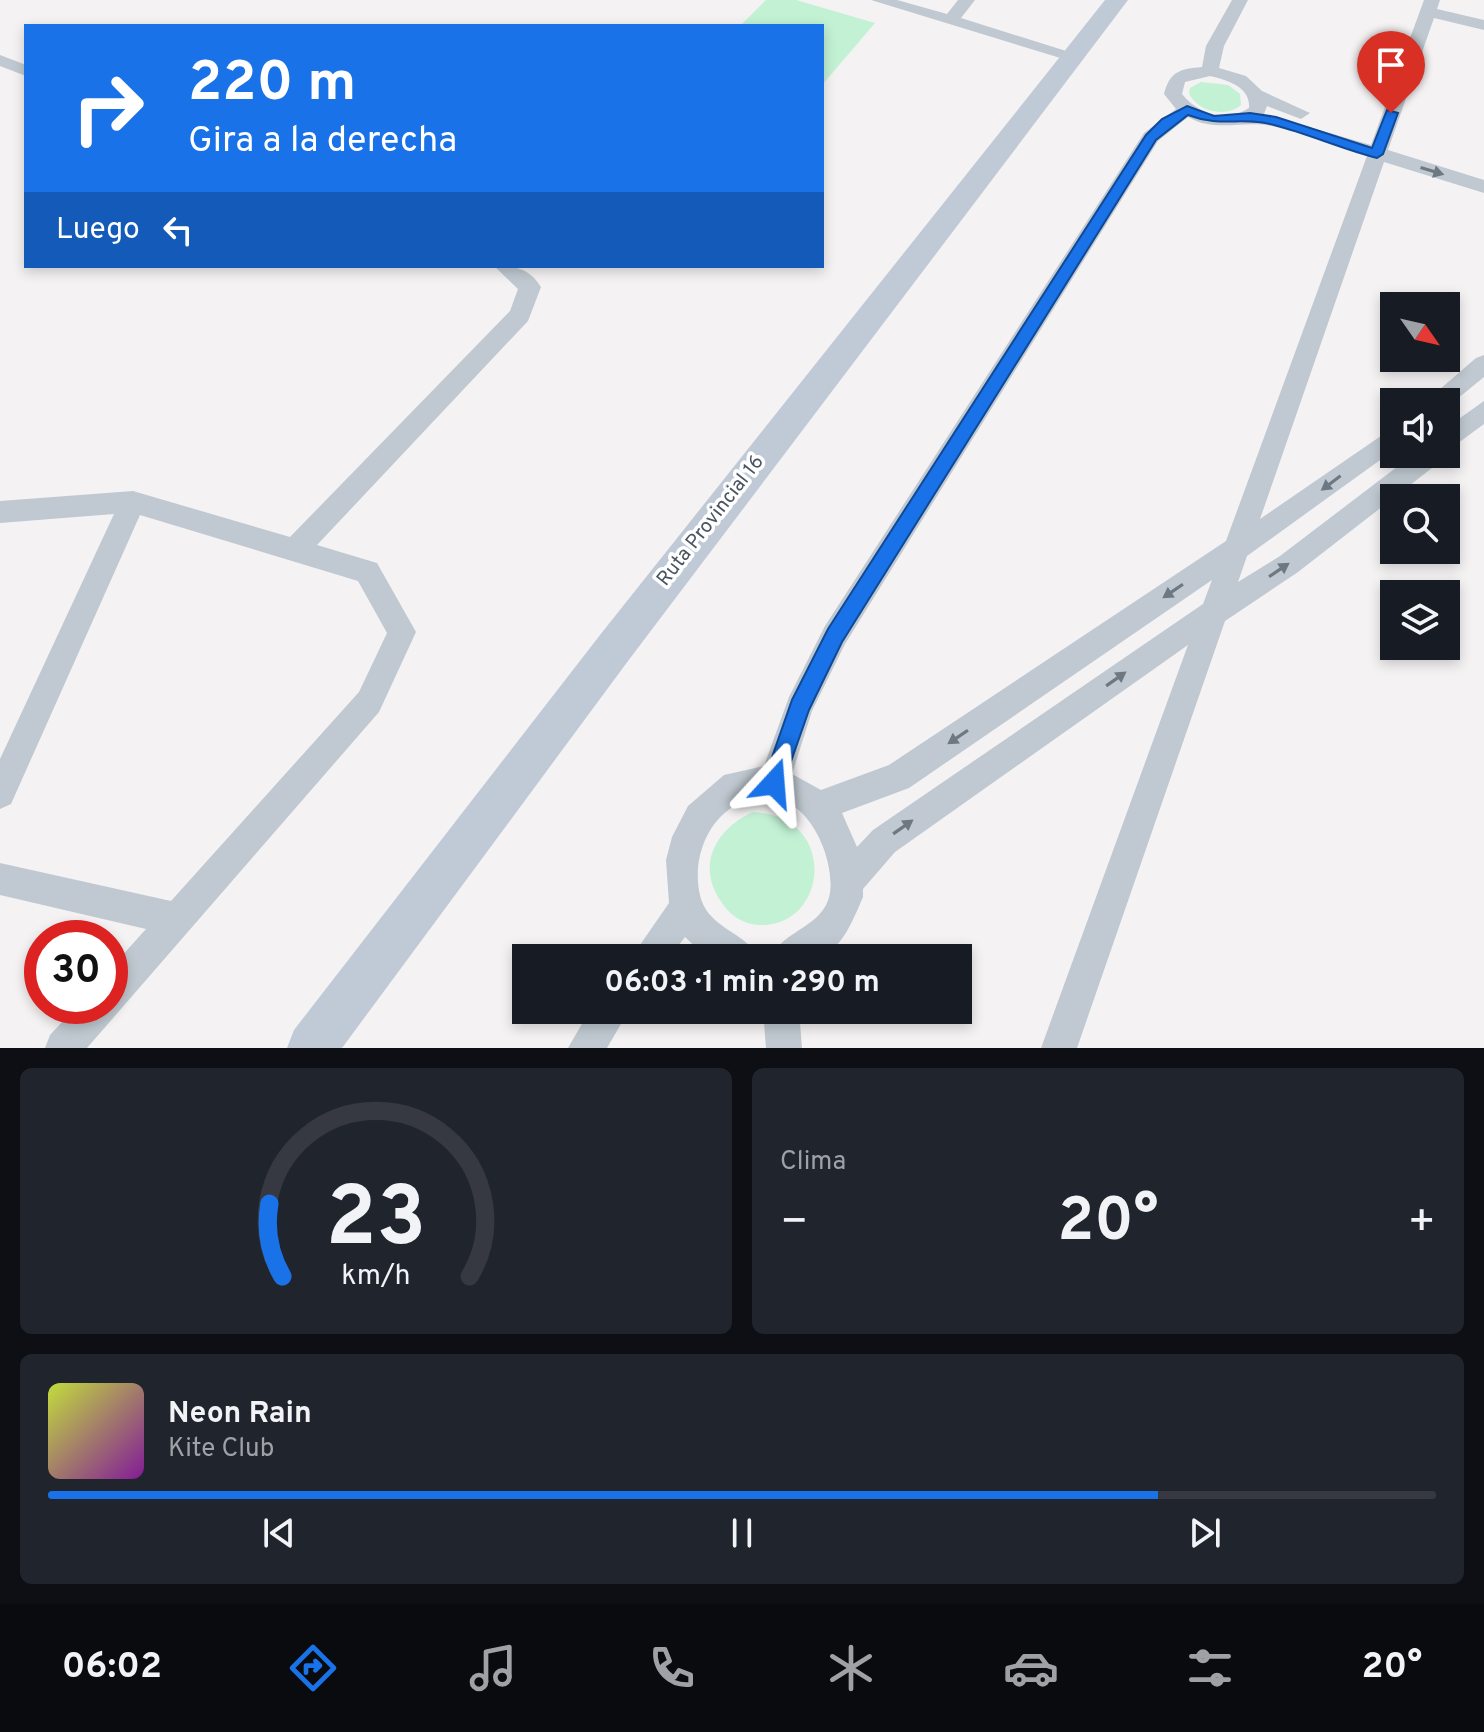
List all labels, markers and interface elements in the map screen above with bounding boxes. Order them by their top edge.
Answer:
pin [1357,31,1425,113]
icon: arrive [1369,43,1413,87]
text: 220 m [188,50,356,120]
icon: right [56,56,160,160]
text: Gira a la derecha [188,119,457,165]
one-way arrow [1420,165,1444,178]
icon: left [156,208,200,252]
text: Luego [56,212,140,249]
north arrow [1380,292,1460,372]
map controls [1380,292,1460,660]
button: sound [1380,388,1460,468]
street label: Ruta Provincial 16 [652,450,770,592]
one-way arrow [1321,475,1342,491]
button: search [1380,484,1460,564]
one-way arrow [1268,563,1290,577]
button: layers [1380,580,1460,660]
one-way arrow [1162,583,1184,598]
one-way arrow [1105,672,1126,687]
one-way arrow [947,729,968,744]
position arrow [732,741,816,825]
one-way arrow [892,820,913,835]
speed limit sign: 30 [24,920,128,1024]
text: 06:03 · 1 min · 290 m [604,965,880,1002]
text: Clima [780,1146,846,1179]
text: 23 [326,1170,426,1275]
text: 20° [1057,1186,1159,1262]
text: − [780,1196,808,1252]
text: + [1408,1196,1436,1252]
text: km/h [341,1259,411,1295]
text: Neon Rain [168,1396,312,1433]
text: Kite Club [168,1433,274,1466]
icon: previous [257,1511,301,1555]
icon: pause [720,1511,764,1555]
icon: next [1183,1511,1227,1555]
icon: directions [285,1640,341,1696]
icon: music [465,1640,521,1696]
icon: phone [644,1640,700,1696]
icon: climate [823,1640,879,1696]
icon: car [1003,1640,1059,1696]
icon: filters [1182,1640,1238,1696]
text: 06:02 [62,1645,162,1691]
text: 20° [1362,1645,1422,1691]

